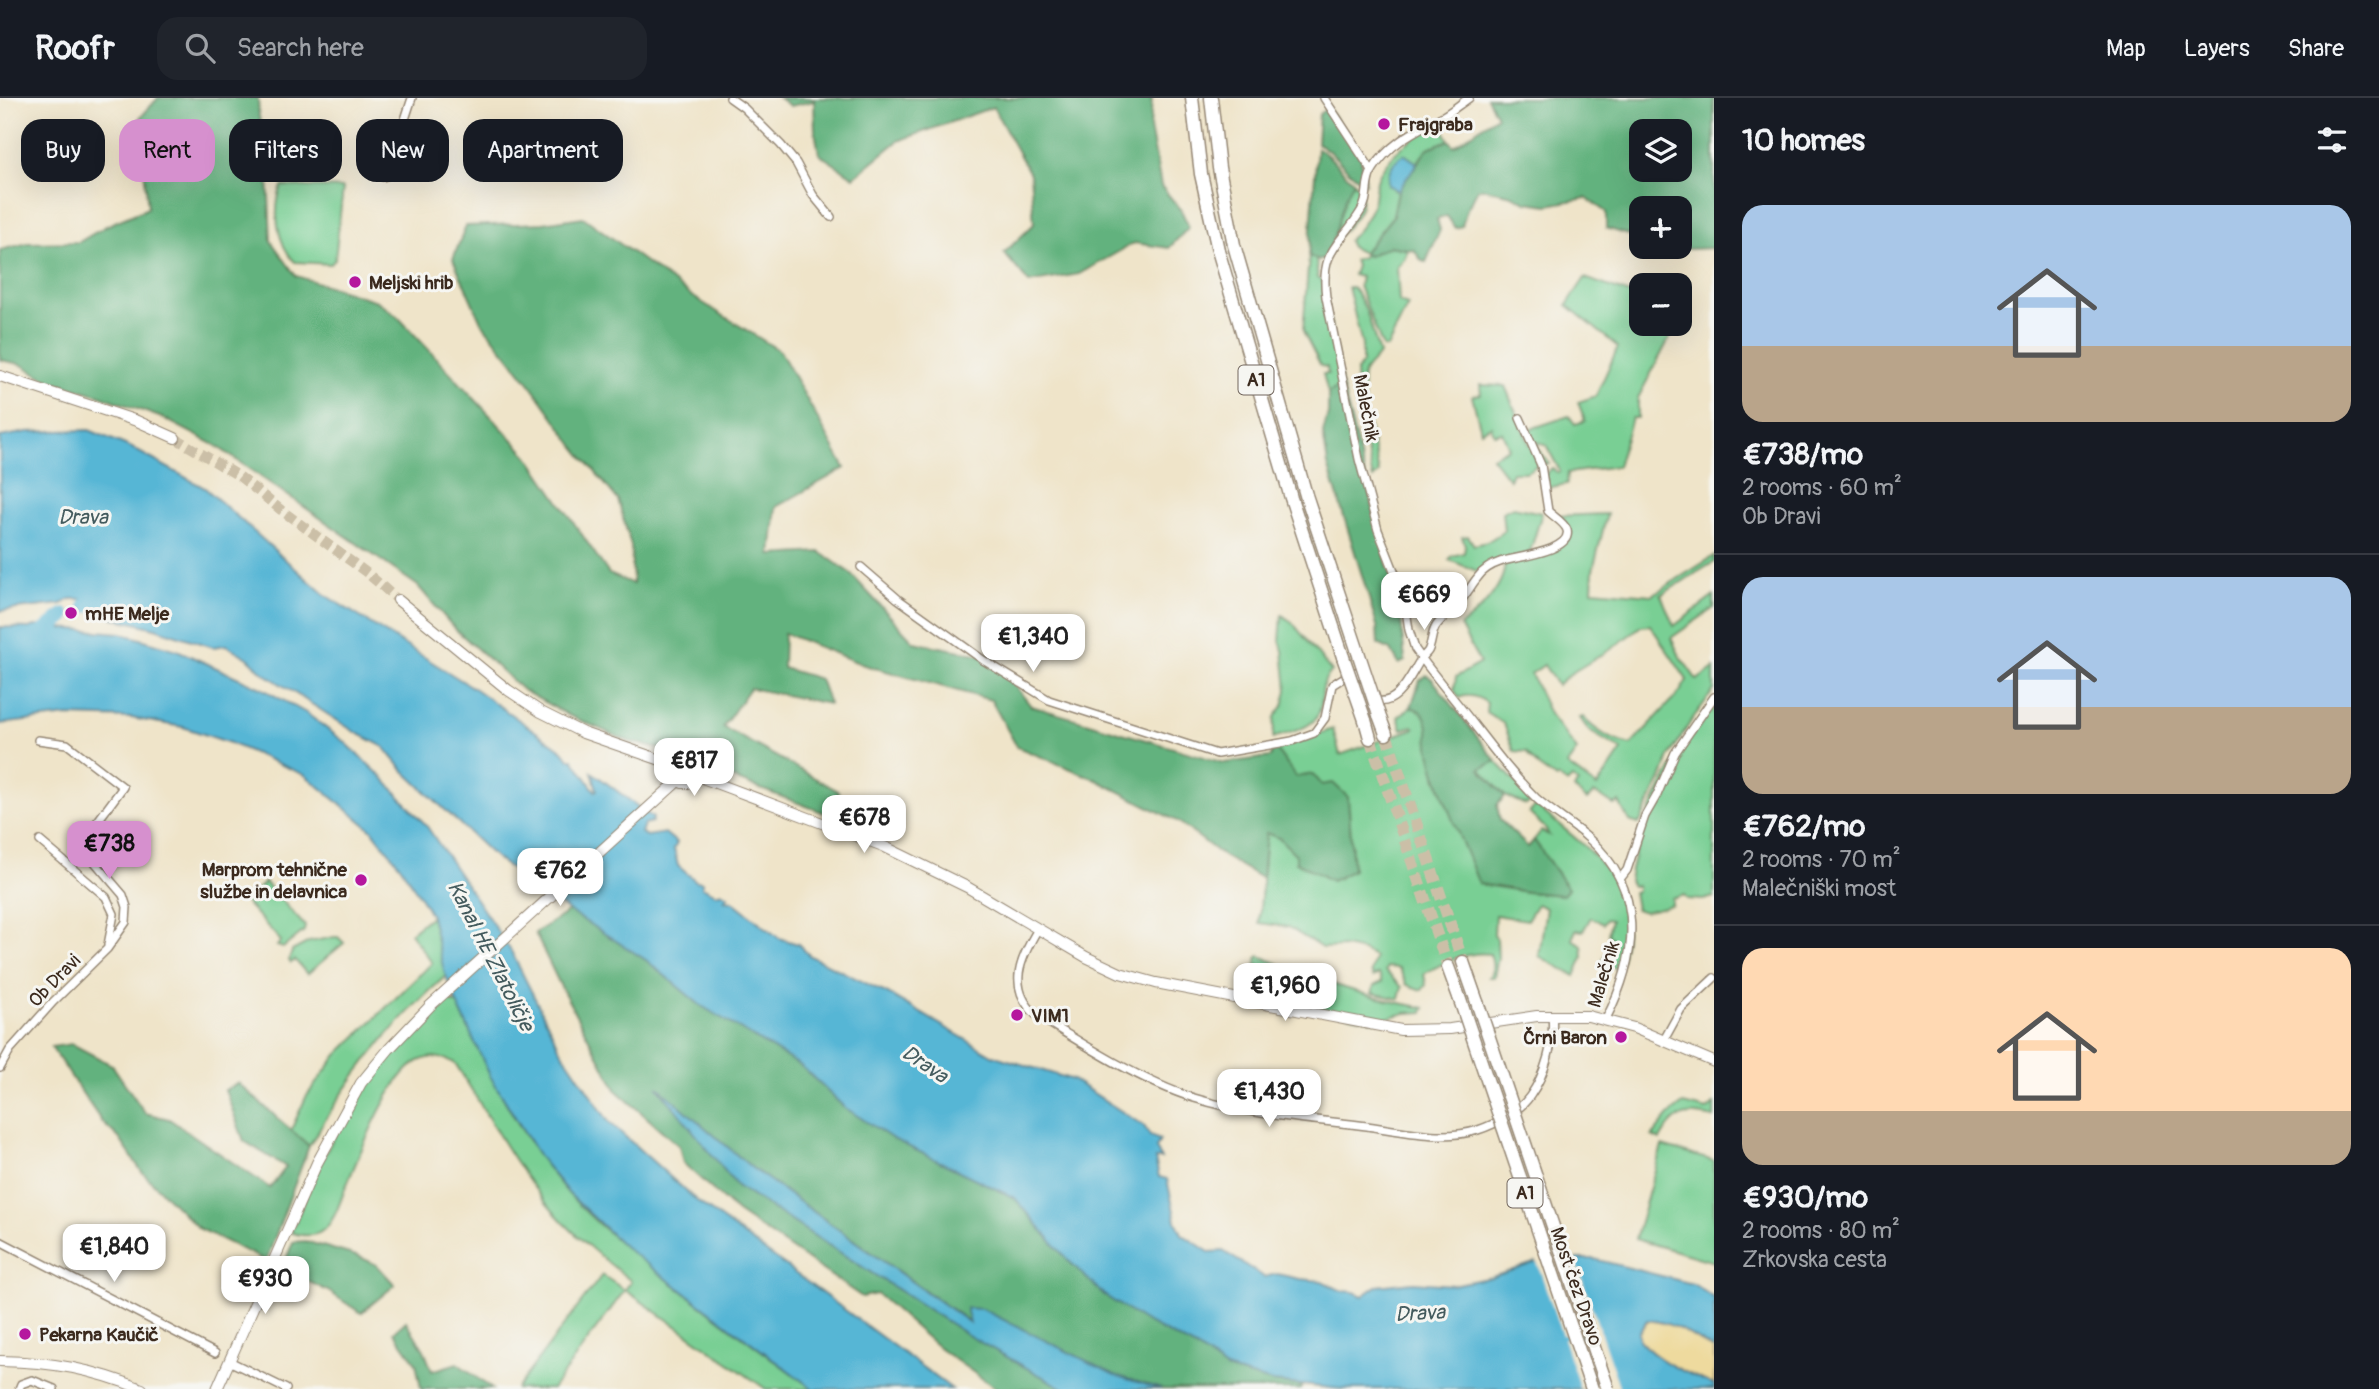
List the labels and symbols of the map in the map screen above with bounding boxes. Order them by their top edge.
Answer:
place label: Frajgraba [1398,113,1473,137]
marker: Frajgraba [1376,116,1392,132]
place label: Meljski hrib [369,271,453,295]
marker: Meljski hrib [347,274,363,290]
road number: A1 [1238,366,1274,394]
street label: Malečnik [1348,372,1384,444]
water label: Drava [58,504,109,531]
pin: €669 [1383,573,1465,632]
place label: mHE Melje [85,602,170,626]
marker: mHE Melje [63,605,79,621]
pin: €1,340 [976,614,1090,674]
pin: €817 [653,738,735,798]
pin: €678 [823,796,905,855]
pin: €738 [68,822,150,881]
pin: €762 [519,848,601,908]
place label: Marprom tehnične službe in delavnica [200,858,348,904]
marker: Marprom tehnične službe in delavnica [353,872,369,888]
water label: Kanal HE Zlatoličje [441,877,541,1038]
street label: Malečnik [1582,938,1625,1010]
street label: Ob Dravi [24,949,86,1012]
pin: €1,960 [1228,964,1342,1023]
place label: VIM1 [1031,1004,1069,1028]
marker: VIM1 [1009,1007,1025,1023]
place label: Črni Baron [1523,1026,1607,1050]
marker: Črni Baron [1613,1029,1629,1045]
water label: Drava [897,1039,954,1090]
pin: €1,430 [1212,1070,1326,1129]
road number: A1 [1508,1178,1542,1208]
pin: €1,840 [57,1224,171,1284]
street label: Most čez Dravo [1545,1224,1608,1349]
pin: €930 [224,1256,306,1316]
water label: Drava [1395,1299,1447,1328]
place label: Pekarna Kaučič [39,1323,159,1347]
marker: Pekarna Kaučič [17,1326,33,1342]

